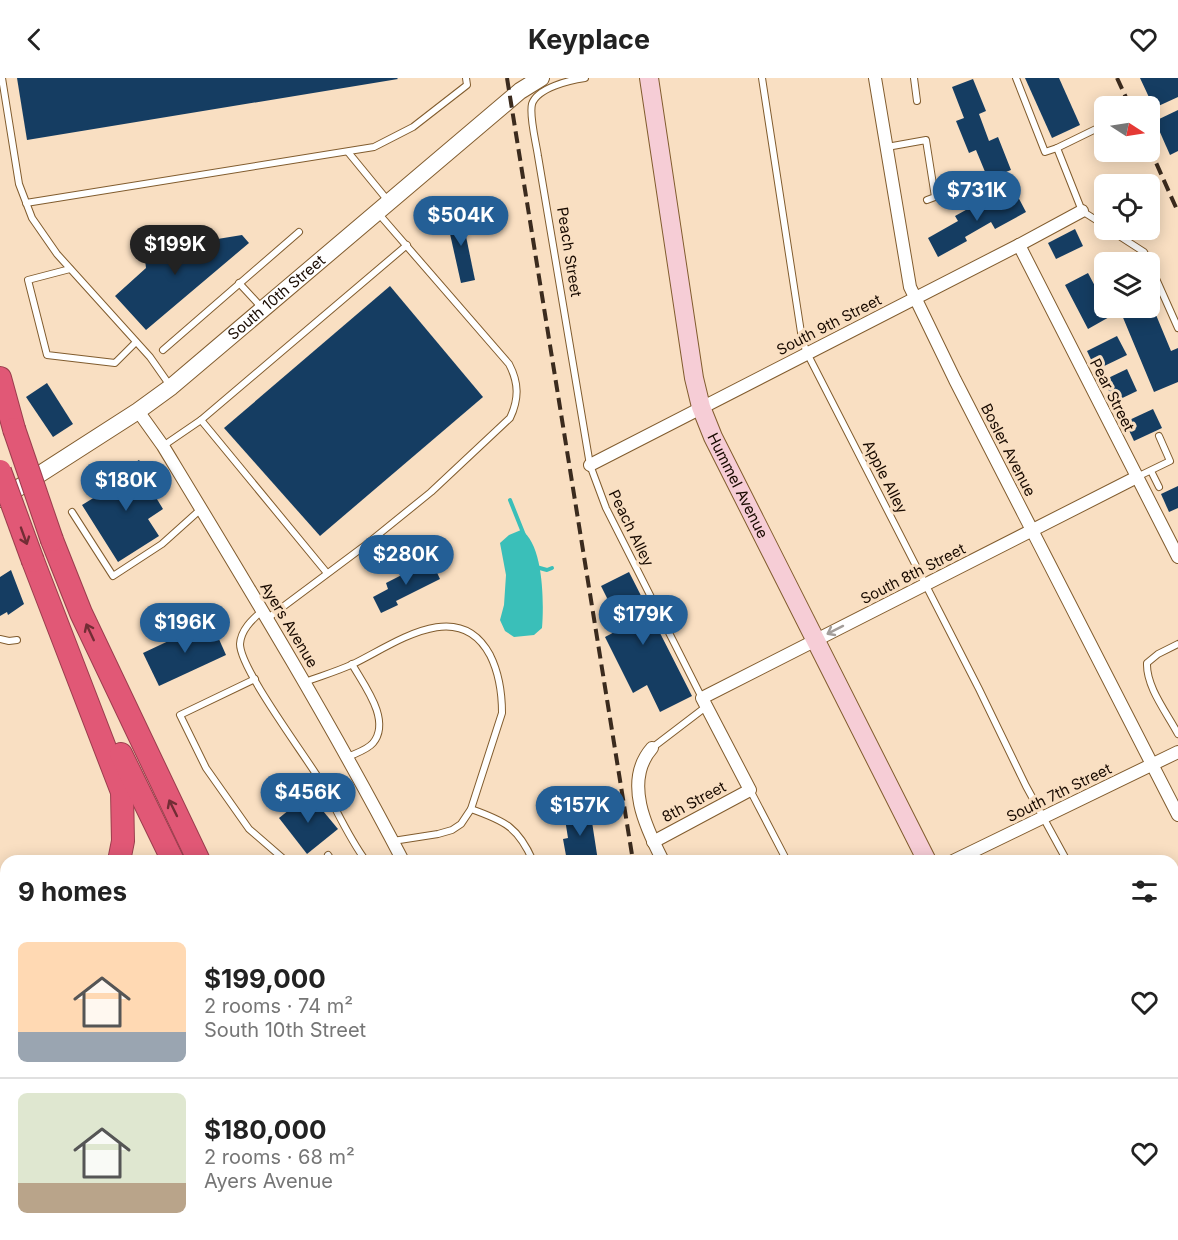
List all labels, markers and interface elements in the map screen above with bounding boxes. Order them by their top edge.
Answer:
icon: back [18,23,51,56]
text: Keyplace [528,23,650,56]
icon: heart [1127,23,1160,56]
north arrow [1094,96,1160,162]
map controls [1094,96,1160,318]
pin: $731K [935,171,1019,222]
button: locate [1094,174,1160,240]
text: $731K [947,178,1007,202]
pin: $504K [419,196,503,247]
text: $504K [427,203,495,227]
street label: Peach Street [553,206,586,298]
pin: $199K [133,225,217,276]
text: $199K [144,232,206,256]
street label: South 10th Street [224,250,329,344]
button: layers [1094,252,1160,318]
street label: South 9th Street [773,290,885,359]
street label: Pear Street [1086,355,1139,434]
street label: Bosler Avenue [977,400,1040,499]
street label: Hummel Avenue [703,430,773,541]
street label: Apple Alley [859,437,912,517]
pin: $180K [84,461,168,512]
text: $180K [95,468,157,492]
street label: Peach Alley [605,486,658,570]
one-way arrow [19,526,30,545]
pin: $280K [364,535,448,586]
street label: South 8th Street [857,539,968,608]
text: $280K [373,542,439,566]
street label: Ayers Avenue [256,578,322,671]
pin: $179K [601,595,685,646]
text: $179K [613,602,673,626]
pin: $196K [143,603,227,654]
text: $196K [154,610,216,634]
one-way arrow [83,624,95,642]
one-way arrow [826,625,844,636]
street label: South 7th Street [1003,759,1114,826]
pin: $456K [266,773,350,824]
street label: 8th Street [659,777,729,826]
text: $456K [275,780,341,804]
pin: $157K [538,786,622,837]
text: $157K [550,793,610,817]
one-way arrow [167,800,179,818]
icon: filters [1128,875,1161,908]
text: 9 homes [18,876,127,907]
text: $199,000 [204,963,326,994]
icon: home [66,966,138,1038]
icon: heart [1128,986,1161,1019]
text: 2 rooms · 74 m² [204,994,353,1018]
text: South 10th Street [204,1018,366,1042]
text: $180,000 [204,1114,326,1145]
icon: home [66,1117,138,1189]
icon: heart [1128,1137,1161,1170]
text: 2 rooms · 68 m² [204,1145,355,1169]
text: Ayers Avenue [204,1169,333,1193]

